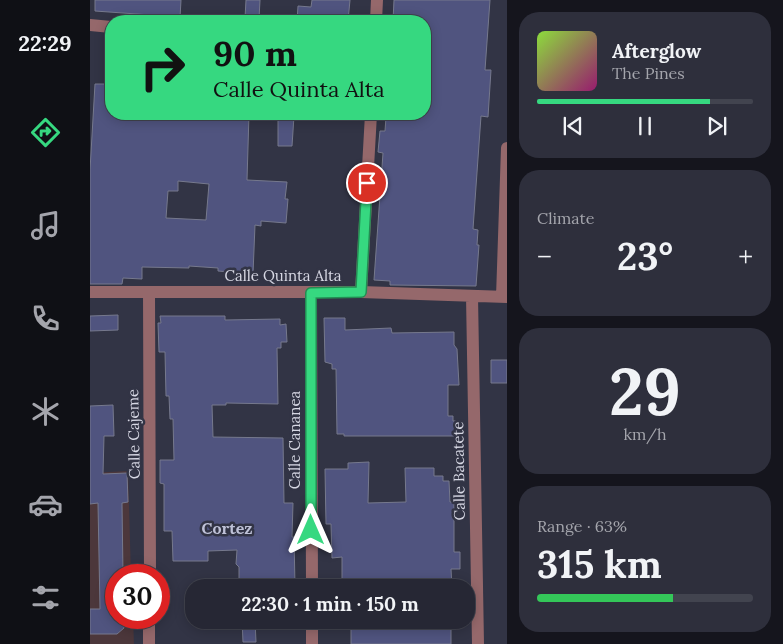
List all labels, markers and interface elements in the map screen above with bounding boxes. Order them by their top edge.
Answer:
text: 22:29 [18,29,72,57]
text: 90 m [213,31,297,76]
icon: right [130,35,195,100]
text: Afterglow [612,39,701,63]
text: The Pines [612,63,685,83]
text: Calle Quinta Alta [213,75,385,103]
icon: previous [559,112,587,140]
icon: pause [631,112,659,140]
icon: next [703,112,731,140]
icon: directions [28,115,63,150]
pin [346,162,388,204]
icon: arrive [353,169,381,197]
icon: music [28,208,63,243]
text: Climate [537,208,594,228]
text: 23° [617,232,673,280]
text: − [537,239,552,275]
text: + [738,239,753,275]
street label: Calle Quinta Alta [224,266,342,285]
icon: phone [28,301,63,336]
text: 29 [609,350,681,433]
street label: Calle Cajeme [123,389,144,479]
street label: Calle Cananea [285,391,304,489]
icon: climate [28,394,63,429]
street label: Calle Bacatete [448,421,469,521]
text: km/h [623,424,667,444]
icon: car [28,487,63,522]
position arrow [284,503,336,555]
text: Range · 63% [537,516,627,536]
district label: Cortez [201,518,253,538]
text: 315 km [537,540,662,588]
speed limit sign: 30 [105,564,170,629]
icon: filters [28,580,63,615]
text: 22:30 · 1 min · 150 m [241,592,419,616]

